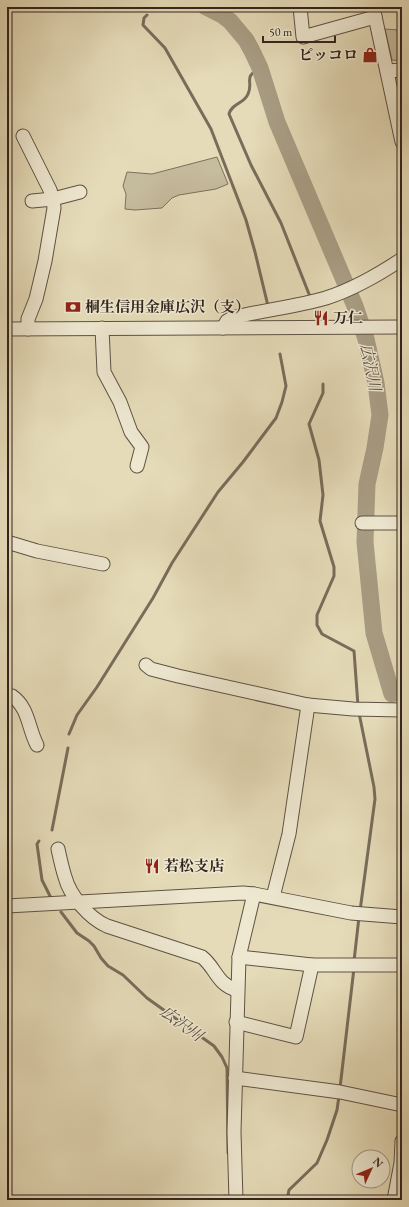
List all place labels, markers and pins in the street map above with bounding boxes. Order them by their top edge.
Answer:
place label: ピッコロ [299,45,358,64]
shop icon: ピッコロ [361,46,379,64]
place label: 桐生信用金庫広沢（支） [85,297,250,316]
bank icon: 桐生信用金庫広沢（支） [64,298,82,316]
place label: 万仁 [333,308,363,327]
restaurant icon: 万仁 [312,309,330,327]
place label: 若松支店 [164,856,224,875]
restaurant icon: 若松支店 [143,857,161,875]

